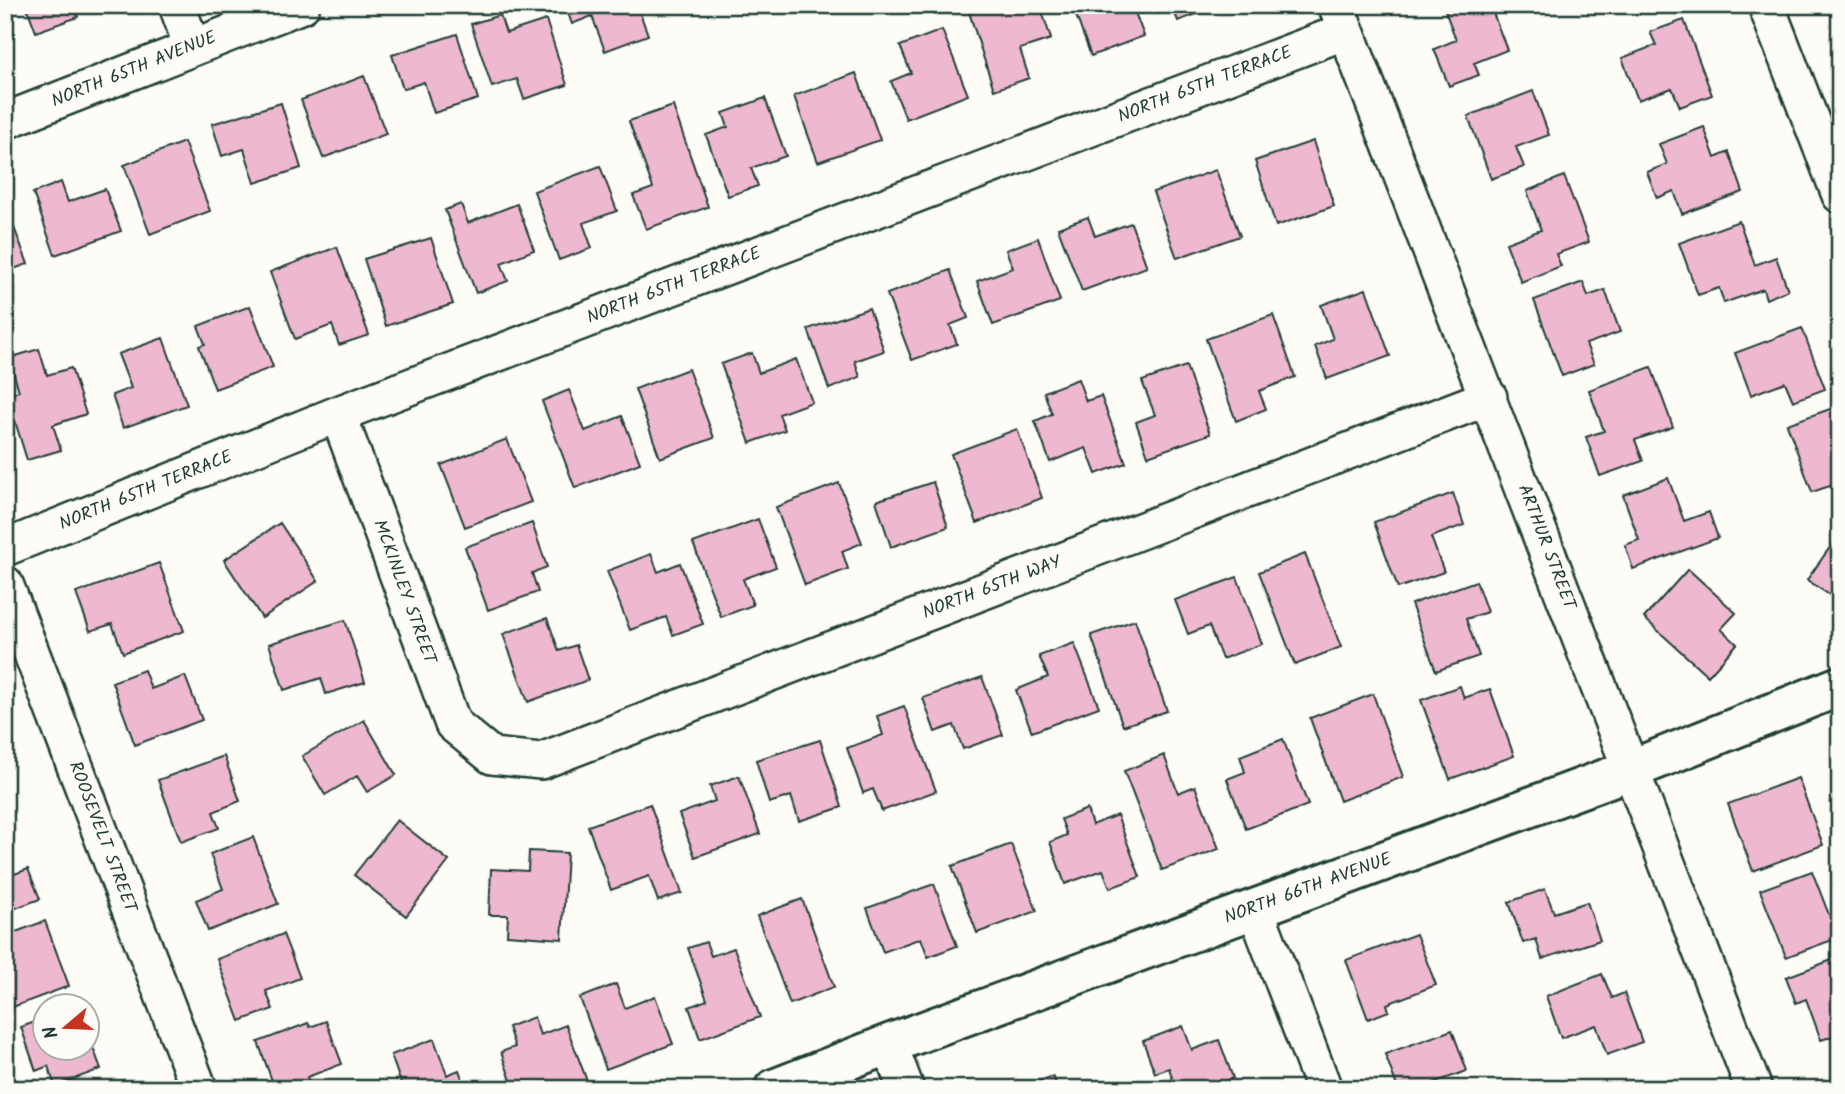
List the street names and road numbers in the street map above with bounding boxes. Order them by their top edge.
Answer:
street label: NORTH 65TH AVENUE [47,23,221,116]
street label: NORTH 65TH TERRACE [1114,38,1297,132]
street label: NORTH 65TH TERRACE [583,239,766,333]
street label: NORTH 65TH TERRACE [55,443,237,539]
street label: ARTHUR STREET [1509,480,1584,615]
street label: MCKINLEY STREET [364,516,444,670]
street label: NORTH 65TH WAY [918,548,1066,628]
street label: ROOSEVELT STREET [60,757,145,918]
street label: NORTH 66TH AVENUE [1220,845,1396,933]

